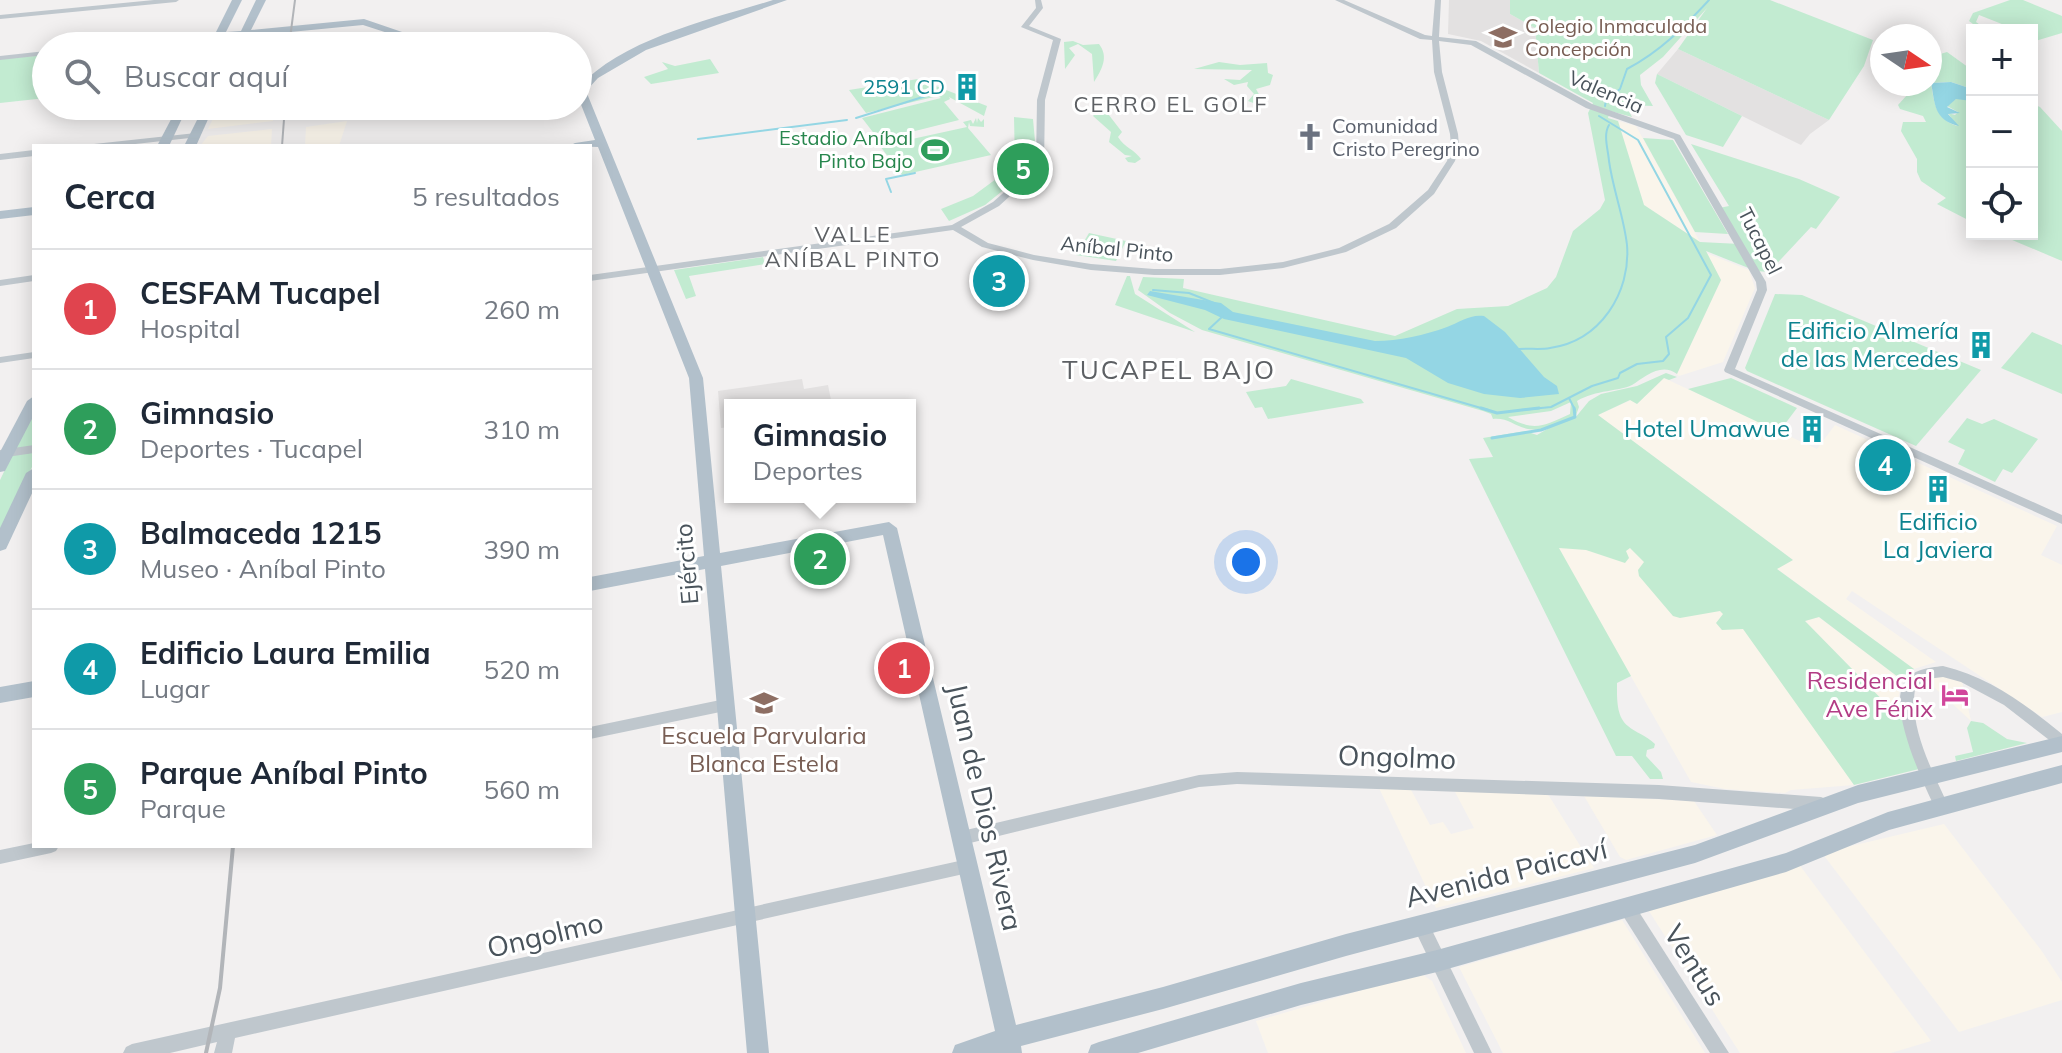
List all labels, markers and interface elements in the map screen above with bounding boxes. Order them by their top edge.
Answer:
place label: Colegio Inmaculada Concepción [1525,13,1707,61]
school or university icon: Colegio Inmaculada Concepción [1488,22,1518,52]
north arrow [1870,24,1942,96]
map controls [1966,24,2038,240]
button: + [1966,24,2038,96]
search box [32,32,592,120]
icon: search [60,54,104,98]
text: Buscar aquí [124,57,289,95]
street label: Valencia [1565,65,1647,118]
building icon: 2591 CD [952,72,982,102]
place label: 2591 CD [863,74,945,99]
district label: CERRO EL GOLF [1073,90,1269,118]
button: − [1966,96,2038,168]
place label: Comunidad Cristo Peregrino [1332,113,1480,161]
church icon: Comunidad Cristo Peregrino [1295,122,1325,152]
place label: Estadio Aníbal Pinto Bajo [779,125,913,173]
sports icon: Estadio Aníbal Pinto Bajo [920,135,950,165]
pin: 5 [997,139,1049,199]
button: locate [1966,168,2038,240]
text: Cerca [64,175,156,218]
text: 5 resultados [412,180,560,213]
street label: Tucapel [1733,203,1788,278]
district label: VALLE ANÍBAL PINTO [765,220,941,273]
street label: Aníbal Pinto [1059,230,1175,267]
pin: 3 [973,251,1025,311]
text: CESFAM Tucapel [140,274,380,312]
text: 1 [82,293,98,326]
text: 260 m [484,293,560,326]
text: Hospital [140,312,240,345]
place label: Edificio Almería de las Mercedes [1781,315,1959,373]
building icon: Edificio Almería de las Mercedes [1966,330,1996,360]
district label: TUCAPEL BAJO [1062,353,1276,386]
text: Gimnasio [140,394,274,432]
popup [724,399,916,503]
text: 2 [82,413,98,446]
text: 310 m [484,413,560,446]
place label: Hotel Umawue [1624,413,1790,443]
building icon: Hotel Umawue [1797,414,1827,444]
text: Gimnasio [753,416,887,454]
text: Deportes · Tucapel [140,432,363,465]
pin: 4 [1859,435,1911,495]
text: Deportes [753,454,863,487]
building icon: Edificio La Javiera [1923,474,1953,504]
place label: Edificio La Javiera [1883,506,1993,564]
text: Balmaceda 1215 [140,514,381,552]
street label: Ejército [668,522,704,606]
pin: 2 [794,529,846,589]
text: 3 [82,533,98,566]
text: 390 m [484,533,560,566]
your location [1226,542,1266,582]
text: Museo · Aníbal Pinto [140,552,386,585]
text: Edificio Laura Emilia [140,634,431,672]
pin: 1 [878,638,930,698]
text: 4 [82,653,98,686]
text: 520 m [484,653,560,686]
place label: Residencial Ave Fénix [1807,665,1933,723]
text: Lugar [140,672,210,705]
street label: Juan de Dios Rivera [940,680,1031,934]
hotel icon: Residencial Ave Fénix [1940,680,1970,710]
school or university icon: Escuela Parvularia Blanca Estela [749,688,779,718]
place label: Escuela Parvularia Blanca Estela [661,720,867,778]
street label: Ongolmo [1337,737,1457,776]
text: Parque Aníbal Pinto [140,754,428,792]
text: 5 [82,773,98,806]
text: 560 m [484,773,560,806]
text: Parque [140,792,226,825]
street label: Avenida Paicaví [1401,830,1612,914]
street label: Ongolmo [483,904,606,965]
street label: Ventus [1657,918,1734,1012]

